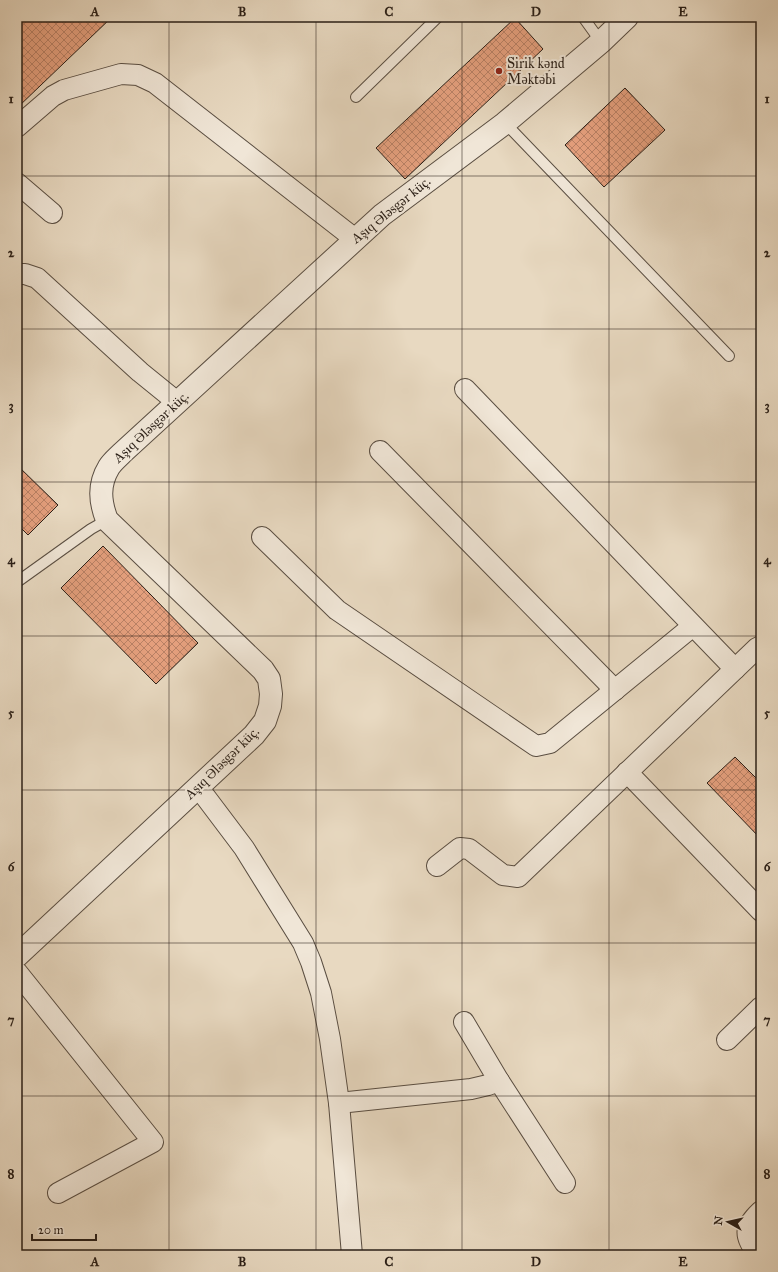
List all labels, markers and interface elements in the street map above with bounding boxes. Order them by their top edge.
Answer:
text: A [90,4,100,20]
text: B [238,4,247,20]
text: C [385,4,394,20]
text: D [531,4,541,20]
text: E [678,4,688,20]
place label: Sirik kənd Məktəbi [507,55,565,88]
marker: Sirik kənd Məktəbi [494,66,504,76]
text: 1 [8,91,14,107]
text: 1 [764,91,770,107]
street label: Aşıq Ələsgər küç. [347,173,435,249]
text: 2 [8,245,15,261]
text: 2 [764,245,771,261]
street label: Aşıq Ələsgər küç. [109,388,193,468]
text: 3 [8,398,14,414]
text: 3 [764,398,770,414]
text: 4 [7,552,15,568]
text: 4 [763,552,771,568]
text: 5 [8,705,15,721]
text: 5 [764,705,771,721]
street label: Aşıq Ələsgər küç. [180,723,264,804]
text: 6 [8,859,16,875]
text: 6 [764,859,772,875]
text: 7 [8,1012,15,1028]
text: 7 [764,1012,771,1028]
text: 8 [8,1166,15,1182]
text: 8 [764,1166,771,1182]
north arrow [708,1202,748,1242]
text: N [712,1214,726,1226]
scale bar [32,1216,96,1242]
text: 20 m [38,1223,64,1237]
text: A [90,1254,100,1270]
text: B [238,1254,247,1270]
text: C [385,1254,394,1270]
text: D [531,1254,541,1270]
text: E [678,1254,688,1270]

